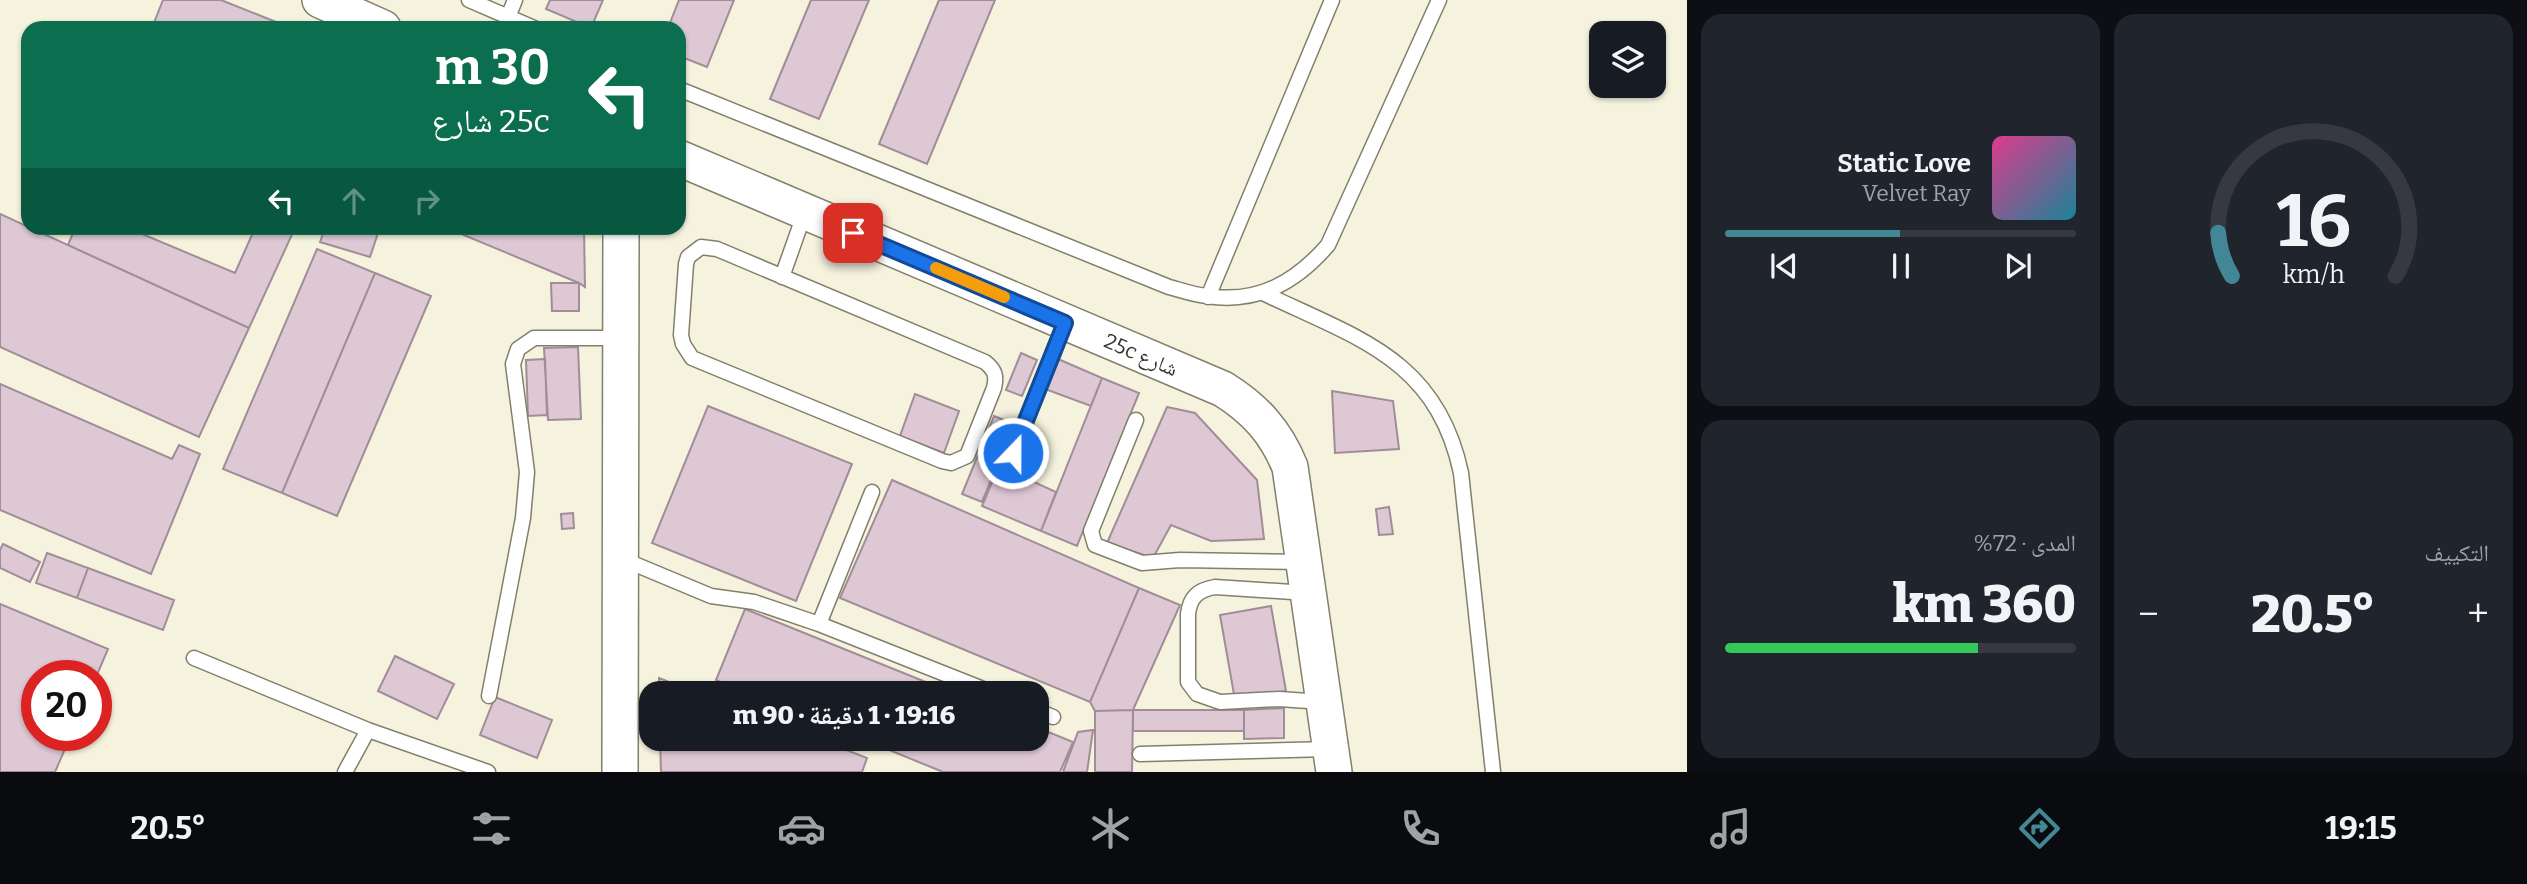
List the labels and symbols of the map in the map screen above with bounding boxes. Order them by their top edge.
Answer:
pin [823,203,883,263]
street label: 25c شارع [1100,328,1182,382]
position arrow [976,416,1050,490]
speed limit sign: 20 [21,660,112,751]

